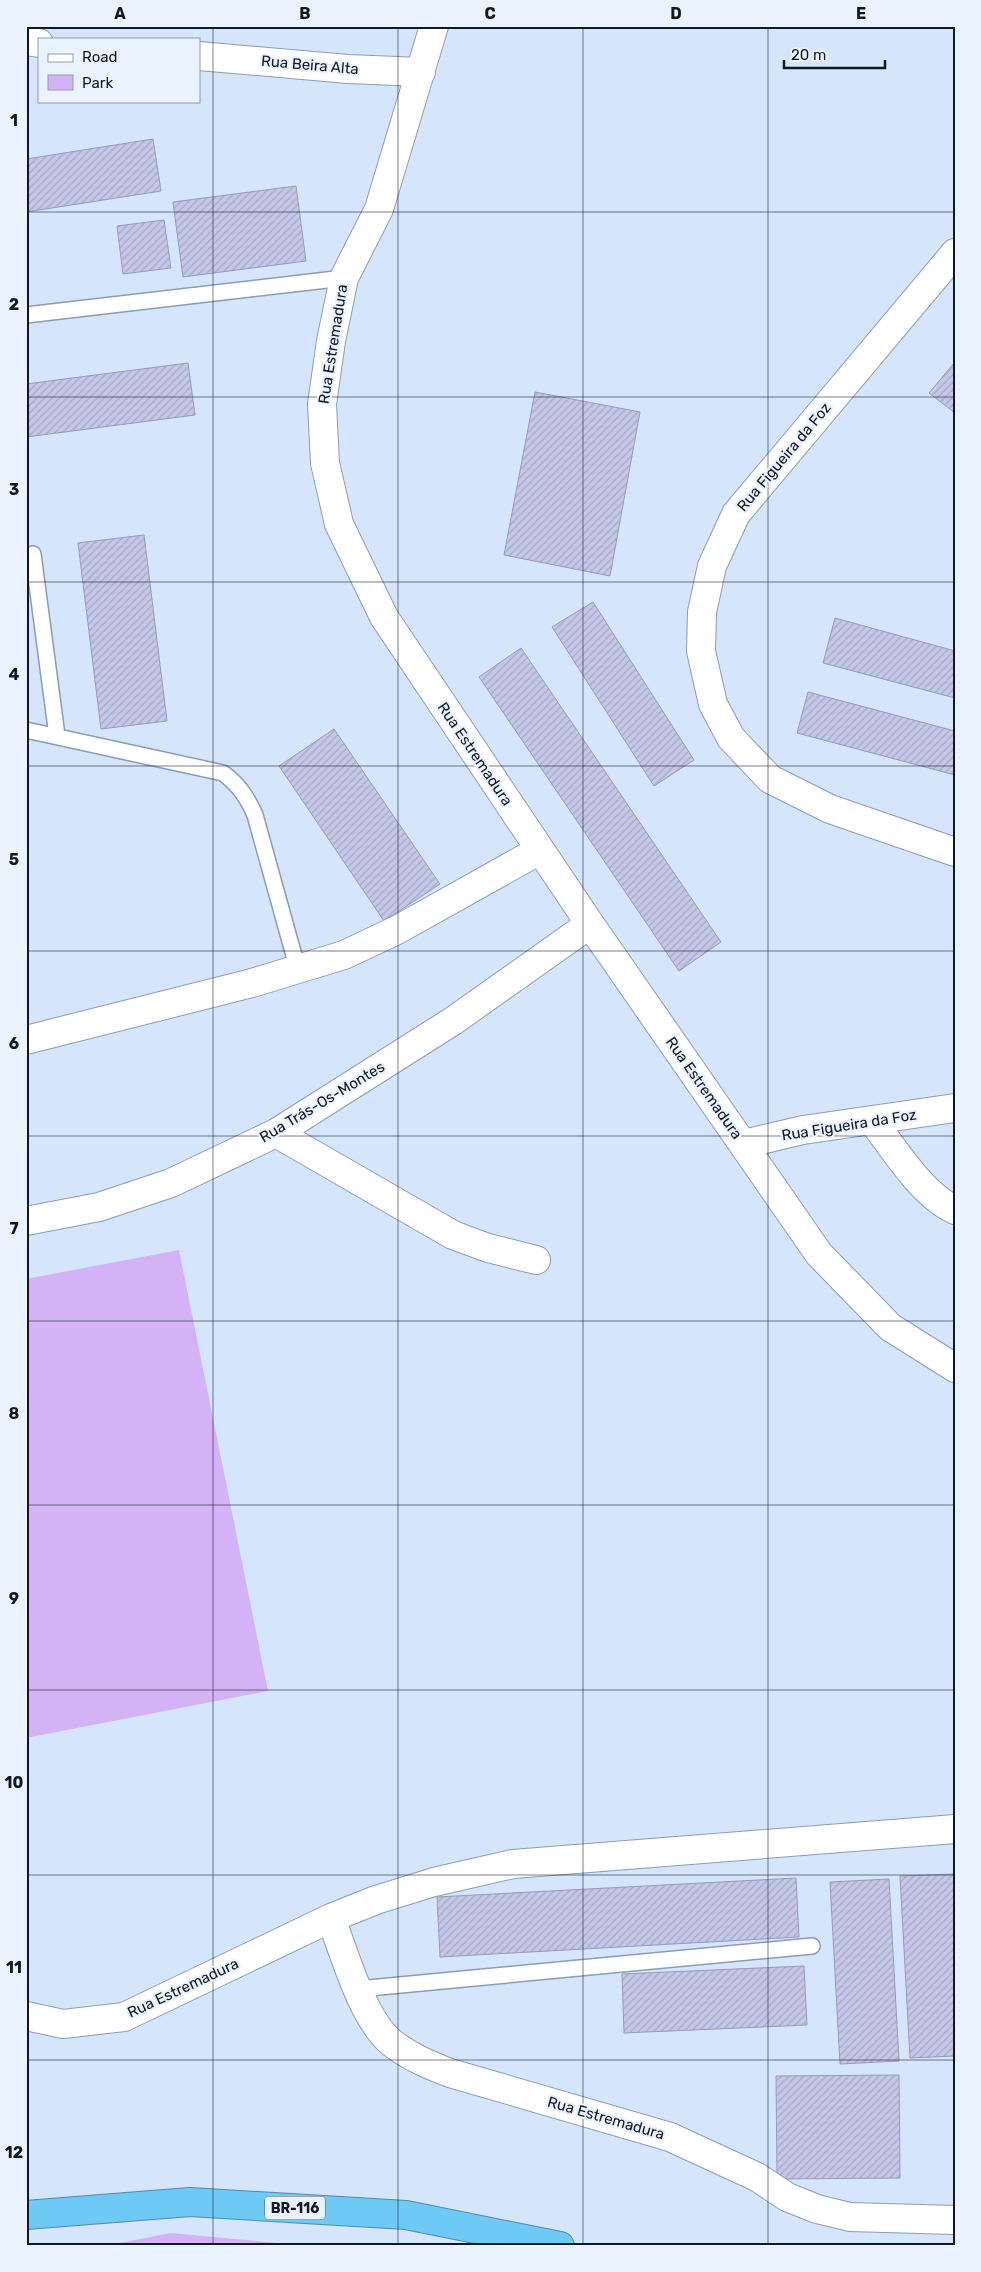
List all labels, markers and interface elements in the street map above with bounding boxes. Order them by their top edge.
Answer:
text: A [114,4,126,23]
text: B [299,4,311,23]
text: C [484,4,496,23]
text: D [670,4,682,23]
text: E [856,4,866,23]
legend [38,38,200,102]
scale bar [784,38,885,70]
text: 20 m [791,46,826,64]
text: Road [82,48,118,66]
street label: Rua Beira Alta [260,52,360,78]
text: Park [82,74,113,92]
text: 1 [10,111,18,130]
street label: Rua Estremadura [315,283,351,405]
text: 2 [9,295,19,314]
street label: Rua Figueira da Foz [733,399,835,515]
text: 3 [9,480,19,499]
text: 4 [9,665,20,684]
street label: Rua Estremadura [434,699,516,809]
text: 5 [9,850,19,869]
street label: Rua Estremadura [662,1033,746,1143]
text: 6 [9,1034,19,1053]
street label: Rua Trás-Os-Montes [256,1057,388,1146]
street label: Rua Figueira da Foz [780,1105,918,1145]
text: 7 [9,1219,19,1238]
text: 8 [9,1404,20,1423]
text: 9 [9,1589,19,1608]
text: 10 [5,1773,24,1792]
street label: Rua Estremadura [124,1954,242,2022]
text: 11 [6,1958,22,1977]
street label: Rua Estremadura [545,2093,667,2143]
text: 12 [5,2143,23,2162]
road number: BR-116 [265,2196,325,2220]

